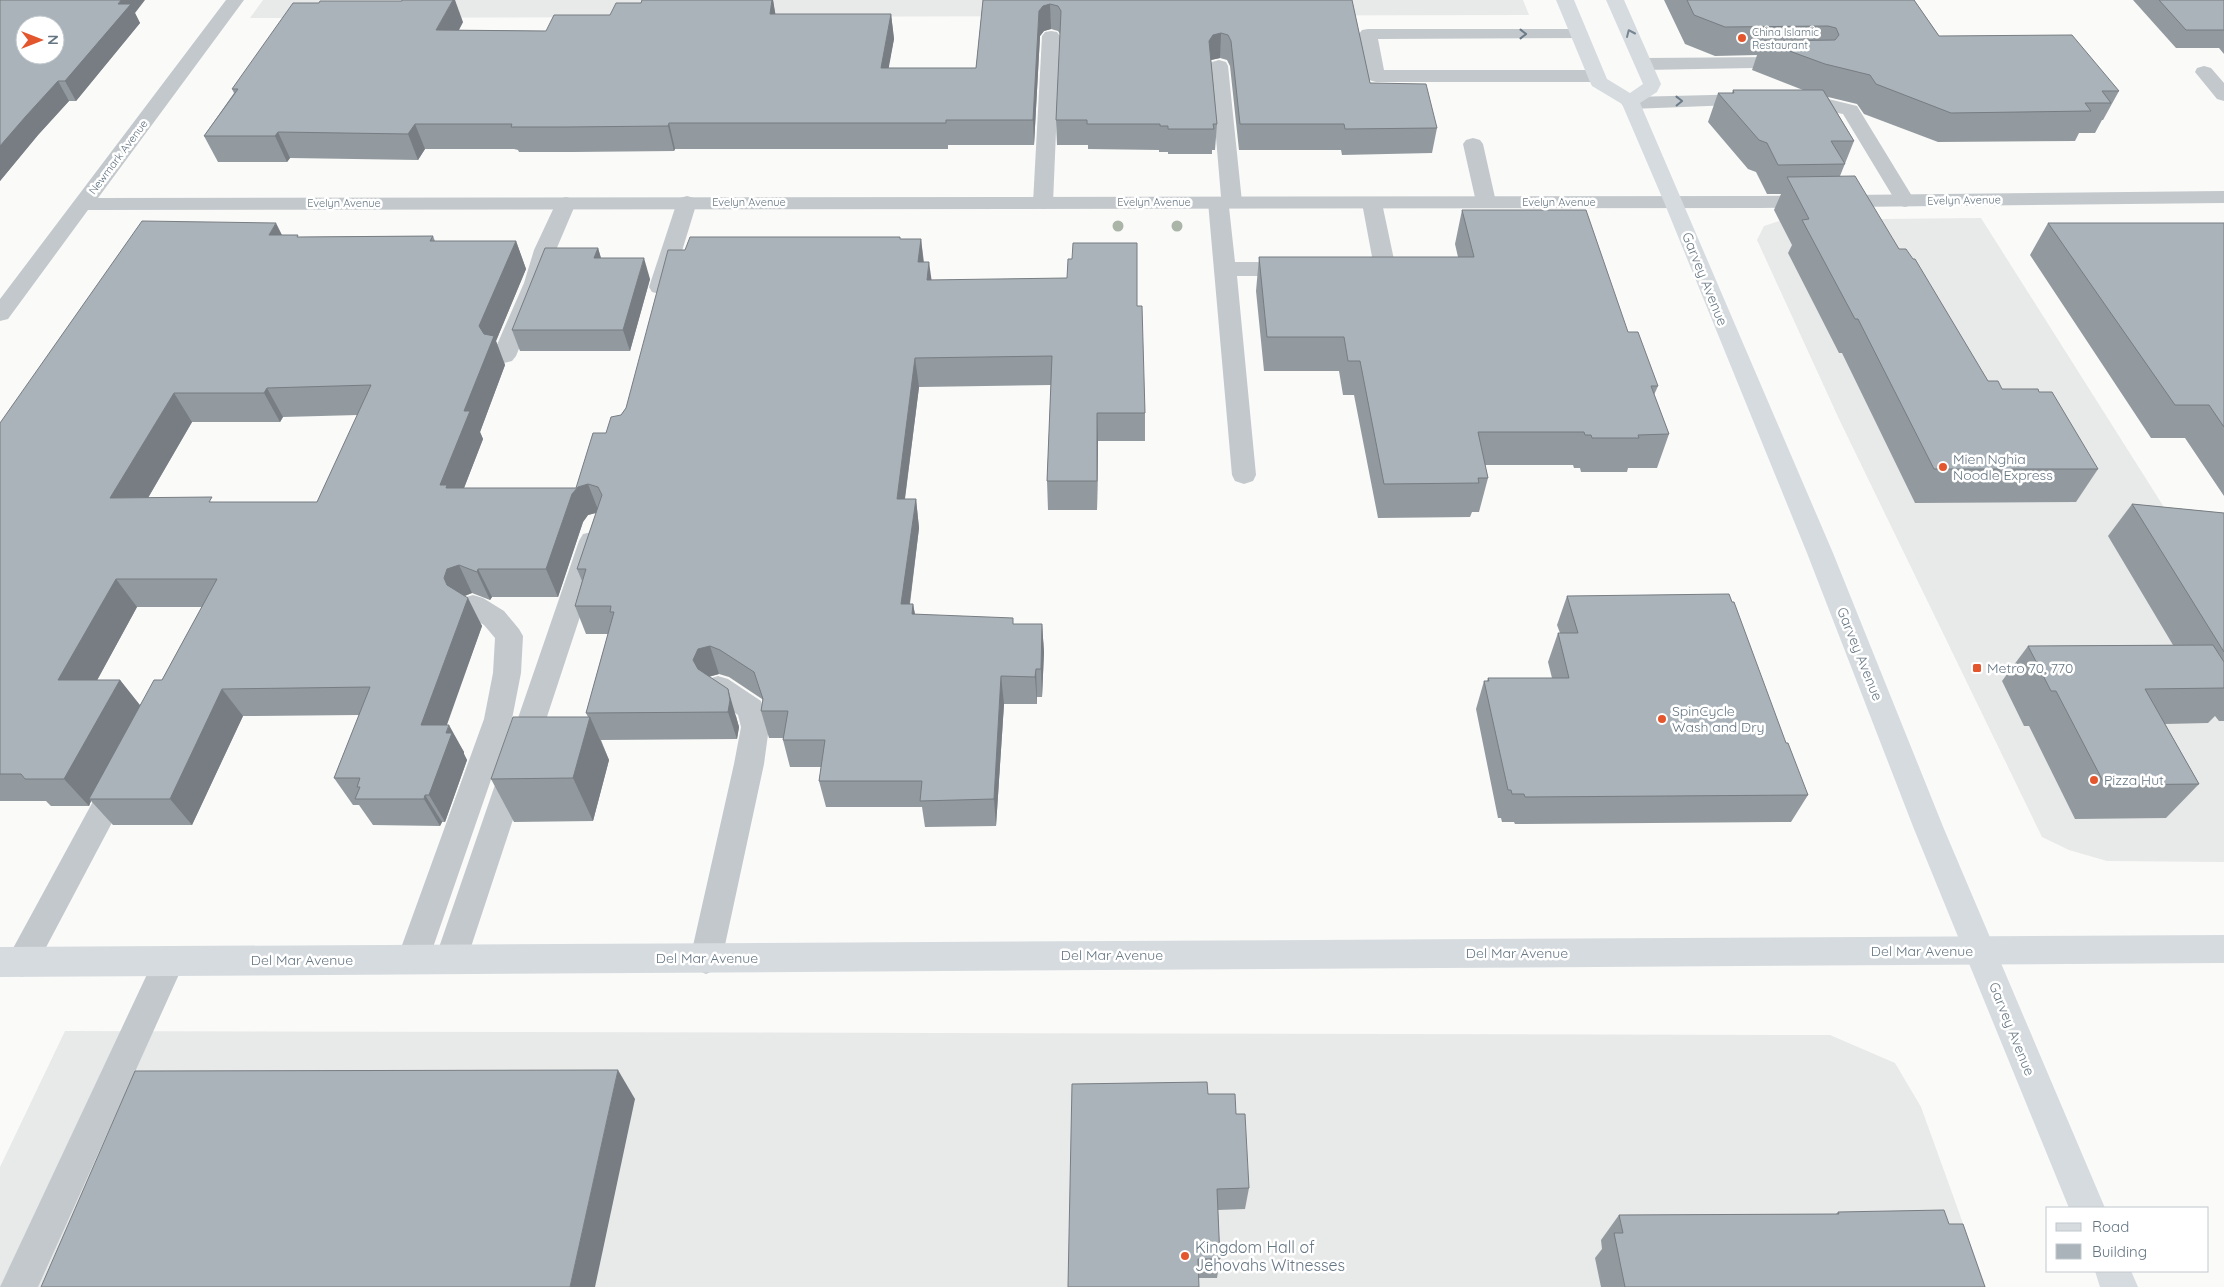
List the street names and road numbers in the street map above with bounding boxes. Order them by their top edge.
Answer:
street label: Newmark Avenue [85,117,151,197]
street label: Evelyn Avenue [1927,192,2001,208]
street label: Evelyn Avenue [712,195,786,209]
street label: Evelyn Avenue [1117,195,1191,209]
street label: Evelyn Avenue [1522,195,1596,209]
street label: Evelyn Avenue [307,196,381,210]
street label: Garvey Avenue [1678,230,1732,328]
street label: Garvey Avenue [1833,605,1887,703]
street label: Del Mar Avenue [1871,942,1973,960]
street label: Del Mar Avenue [1466,944,1568,962]
street label: Del Mar Avenue [1061,946,1163,964]
street label: Del Mar Avenue [656,949,758,967]
street label: Del Mar Avenue [251,951,353,969]
street label: Garvey Avenue [1985,980,2039,1078]

